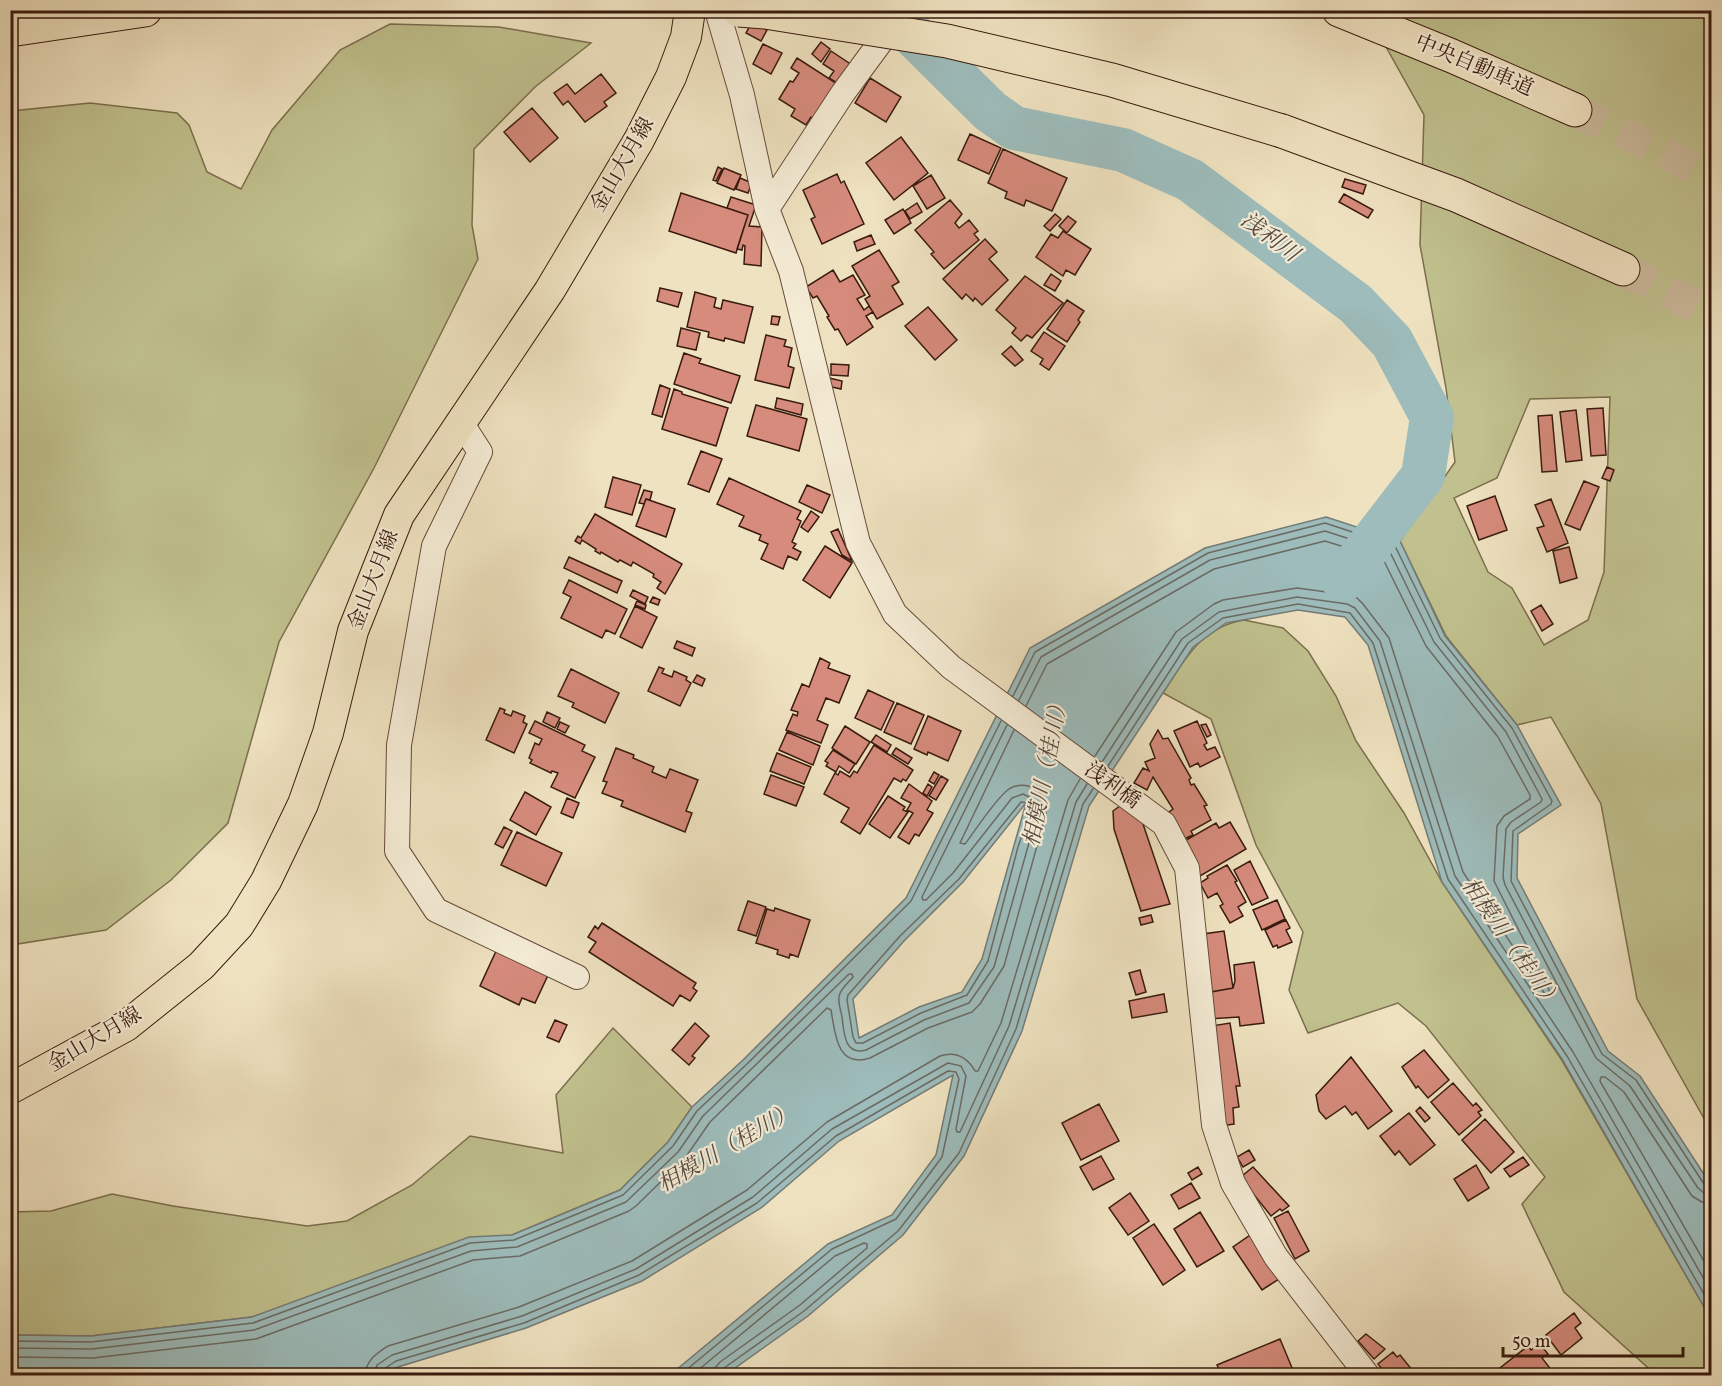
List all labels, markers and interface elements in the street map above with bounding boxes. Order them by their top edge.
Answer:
street label: 中央自動車道 [1410,28,1538,104]
street label: 金山大月線 [584,112,662,218]
water label: 浅利川 [1233,206,1306,271]
street label: 金山大月線 [342,526,406,634]
water label: 相模川（桂川） [1017,692,1077,850]
street label: 浅利橋 [1078,756,1146,816]
water label: 相模川（桂川） [1453,872,1567,1016]
street label: 金山大月線 [43,1001,147,1079]
water label: 相模川（桂川） [653,1097,801,1201]
scale bar [1503,1320,1683,1358]
text: 50 m [1512,1330,1551,1355]

